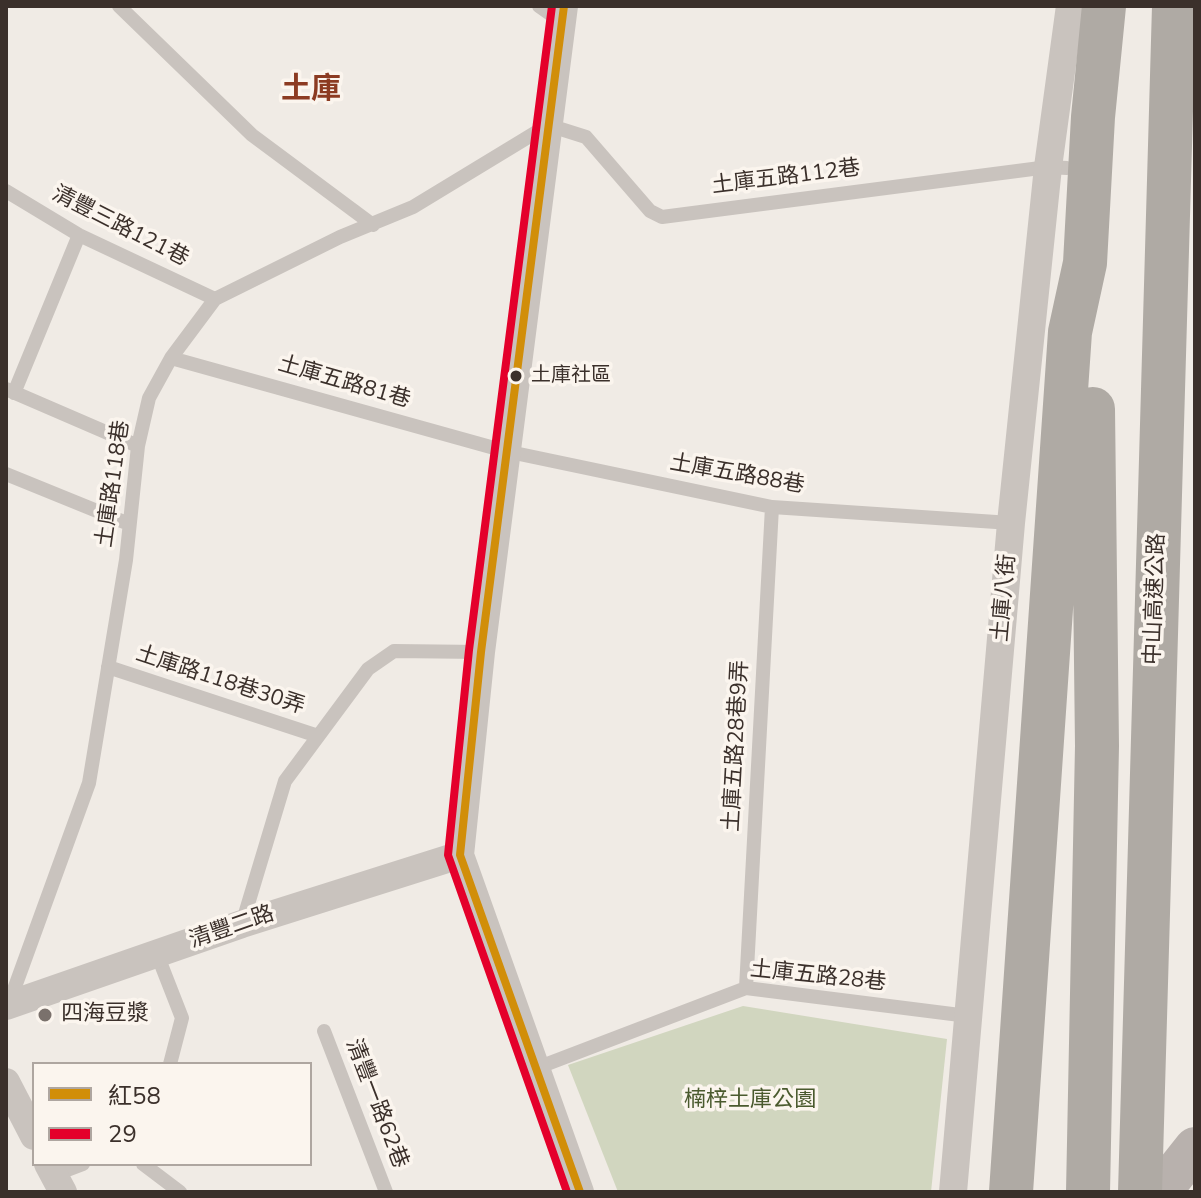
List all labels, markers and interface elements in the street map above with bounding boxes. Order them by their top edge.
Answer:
district label: 土庫 [281,73,341,109]
street label: 土庫五路112巷 [710,156,862,200]
street label: 清豐三路121巷 [47,181,193,273]
street label: 土庫五路81巷 [275,352,413,414]
place label: 土庫社區 [531,364,611,388]
marker: 土庫社區 [508,368,524,384]
street label: 土庫路118巷 [92,419,136,549]
street label: 土庫五路88巷 [668,450,806,500]
street label: 中山高速公路 [1141,533,1171,665]
street label: 土庫八街 [988,553,1022,643]
street label: 土庫路118巷30弄 [132,641,308,721]
street label: 土庫五路28巷9弄 [719,660,755,832]
street label: 清豐二路 [186,901,278,955]
street label: 土庫五路28巷 [749,957,887,997]
place label: 四海豆漿 [61,1002,149,1028]
marker: 四海豆漿 [36,1006,54,1024]
street label: 清豐一路62巷 [339,1036,413,1172]
legend [32,1062,312,1166]
text: 紅58 [108,1080,161,1112]
park label: 楠梓土庫公園 [684,1088,816,1114]
text: 29 [108,1118,137,1150]

